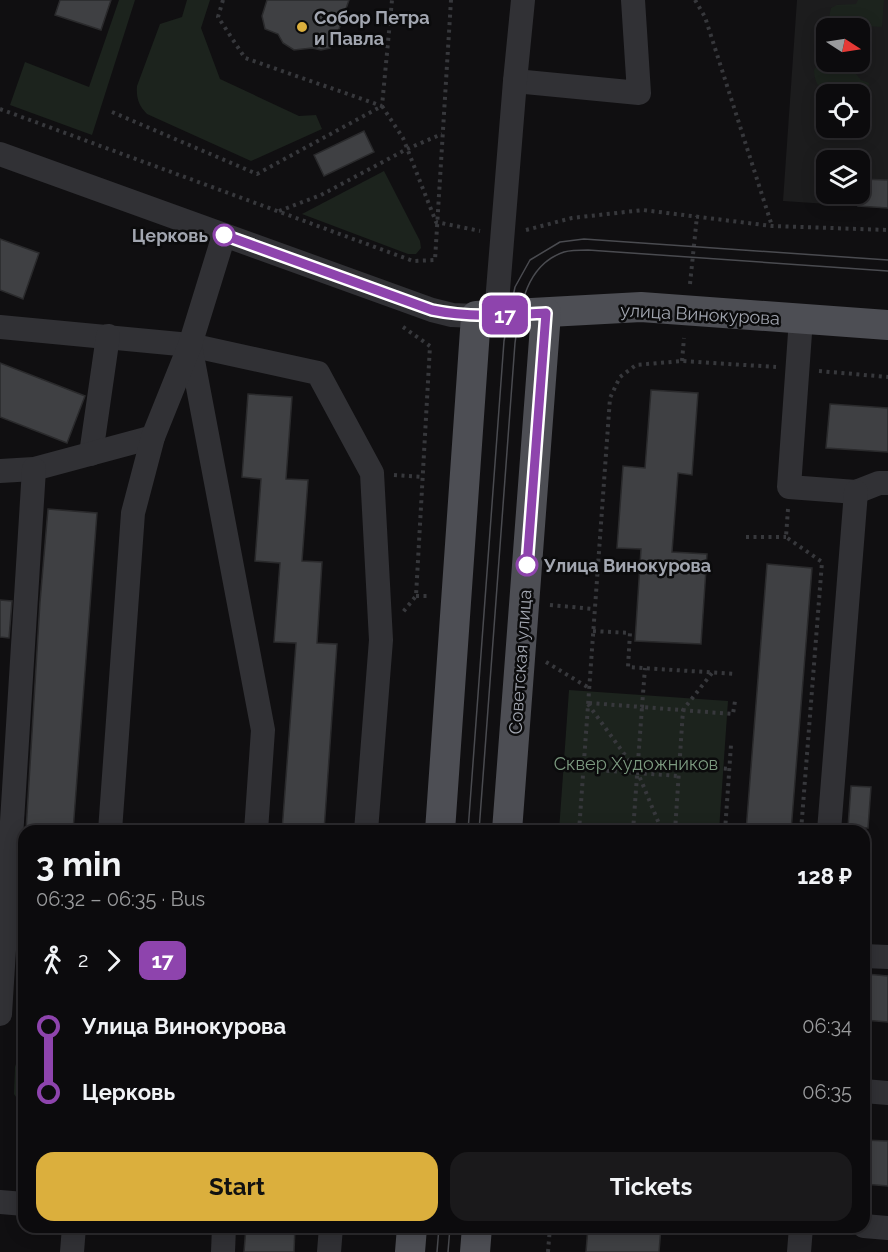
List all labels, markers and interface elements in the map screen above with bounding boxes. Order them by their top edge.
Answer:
place label: Собор Петра и Павла [314,7,430,49]
north arrow [816,18,870,72]
map controls [816,18,870,204]
marker: Собор Петра и Павла [295,20,309,34]
button: locate [816,84,870,138]
button: layers [816,150,870,204]
marker: Церковь [213,224,235,246]
place label: Церковь [132,225,208,246]
line badge: 17 [478,296,532,334]
street label: улица Винокурова [620,299,780,329]
text: 17 [494,303,516,328]
marker: Улица Винокурова [516,554,538,576]
place label: Улица Винокурова [543,555,711,576]
street label: Советская улица [504,589,536,735]
park label: Сквер Художников [554,753,718,774]
text: 3 min [36,845,121,884]
text: 128 ₽ [797,863,852,889]
text: 06:32 – 06:35 · Bus [36,887,205,911]
icon: walk [36,944,69,977]
icon: forward [97,944,130,977]
text: 2 [78,948,88,972]
text: 17 [151,948,174,973]
text: Улица Винокурова [82,1013,286,1039]
text: 06:34 [802,1014,852,1038]
text: Церковь [82,1079,175,1105]
text: 06:35 [802,1080,852,1104]
button: Start [36,1152,438,1221]
button: Tickets [450,1152,852,1221]

